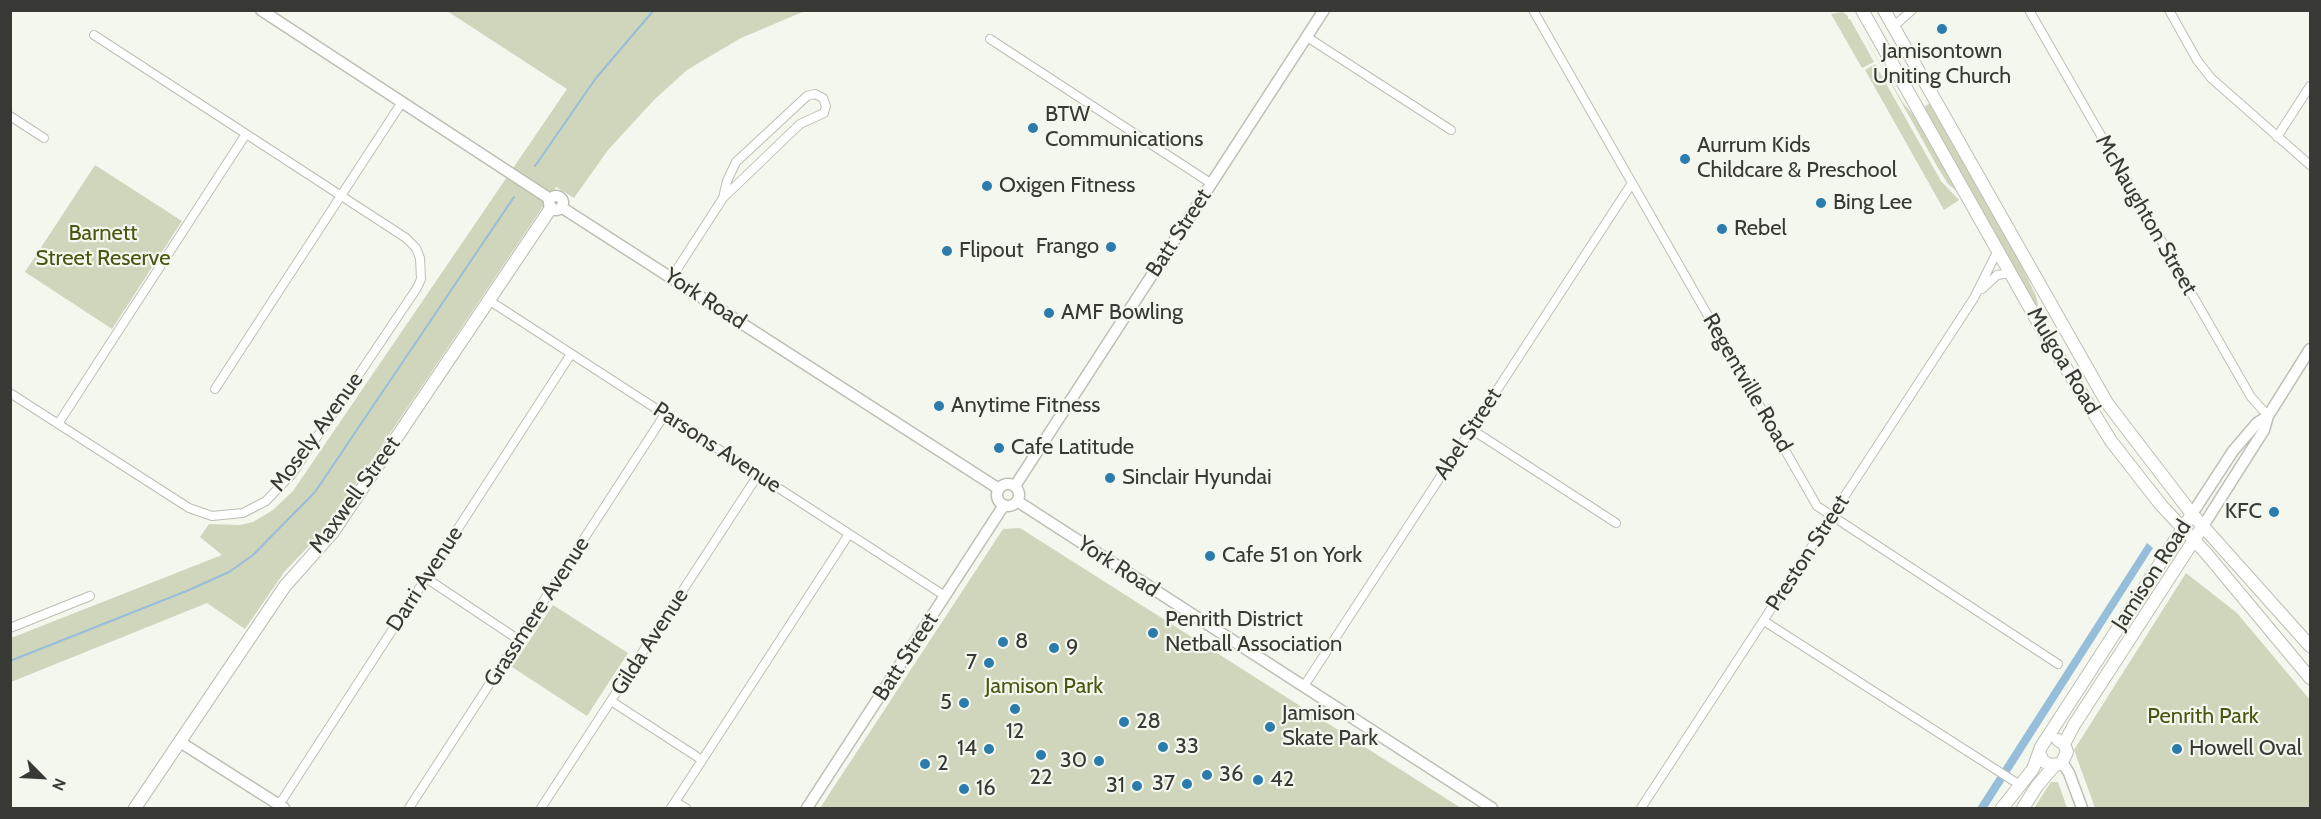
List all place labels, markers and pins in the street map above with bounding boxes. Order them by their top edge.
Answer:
marker: Jamisontown Uniting Church [1935,22,1949,36]
place label: Jamisontown Uniting Church [1873,39,2011,90]
place label: BTW Communications [1045,102,1203,154]
marker: BTW Communications [1026,121,1040,135]
place label: Aurrum Kids Childcare & Preschool [1697,133,1897,184]
marker: Aurrum Kids Childcare & Preschool [1678,152,1692,166]
place label: Oxigen Fitness [999,173,1135,199]
marker: Oxigen Fitness [980,179,994,193]
place label: Bing Lee [1833,190,1912,216]
marker: Bing Lee [1814,196,1828,210]
place label: Rebel [1734,216,1787,242]
marker: Rebel [1715,222,1729,236]
place label: Frango [1036,234,1099,260]
place label: Flipout [959,238,1024,264]
marker: Frango [1104,240,1118,254]
marker: Flipout [940,244,954,258]
place label: AMF Bowling [1061,300,1183,326]
marker: AMF Bowling [1042,306,1056,320]
place label: Anytime Fitness [951,393,1100,419]
marker: Anytime Fitness [932,399,946,413]
place label: Cafe Latitude [1011,435,1134,461]
marker: Cafe Latitude [992,441,1006,455]
place label: Sinclair Hyundai [1122,465,1272,491]
marker: Sinclair Hyundai [1103,471,1117,485]
place label: KFC [2225,499,2262,525]
marker: KFC [2267,505,2281,519]
place label: Cafe 51 on York [1222,543,1362,569]
marker: Cafe 51 on York [1203,549,1217,563]
place label: Penrith District Netball Association [1165,607,1342,658]
marker: Penrith District Netball Association [1146,626,1160,640]
place label: 8 [1015,629,1028,655]
marker: 8 [996,635,1010,649]
place label: 9 [1066,635,1078,661]
marker: 9 [1047,641,1061,655]
place label: 7 [966,650,977,676]
marker: 7 [982,656,996,670]
place label: 5 [940,690,952,716]
marker: 5 [957,696,971,710]
place label: Jamison Skate Park [1282,701,1378,752]
marker: 12 [1008,702,1022,716]
place label: 28 [1136,709,1161,735]
marker: 28 [1117,715,1131,729]
place label: 12 [1006,719,1024,745]
marker: Jamison Skate Park [1263,720,1277,734]
place label: 33 [1175,734,1199,760]
place label: 14 [957,736,977,762]
place label: Howell Oval [2189,736,2302,762]
marker: 33 [1156,740,1170,754]
marker: 14 [982,742,996,756]
marker: Howell Oval [2170,742,2184,756]
marker: 22 [1034,748,1048,762]
place label: 30 [1060,748,1087,774]
place label: 2 [937,751,949,777]
marker: 30 [1092,754,1106,768]
marker: 2 [918,757,932,771]
place label: 36 [1219,762,1243,788]
place label: 22 [1029,765,1053,791]
place label: 42 [1270,767,1294,793]
marker: 36 [1200,768,1214,782]
place label: 37 [1152,771,1175,797]
place label: 31 [1106,773,1125,799]
marker: 42 [1251,773,1265,787]
place label: 16 [976,776,996,802]
marker: 37 [1180,777,1194,791]
marker: 31 [1130,779,1144,793]
marker: 16 [957,782,971,796]

